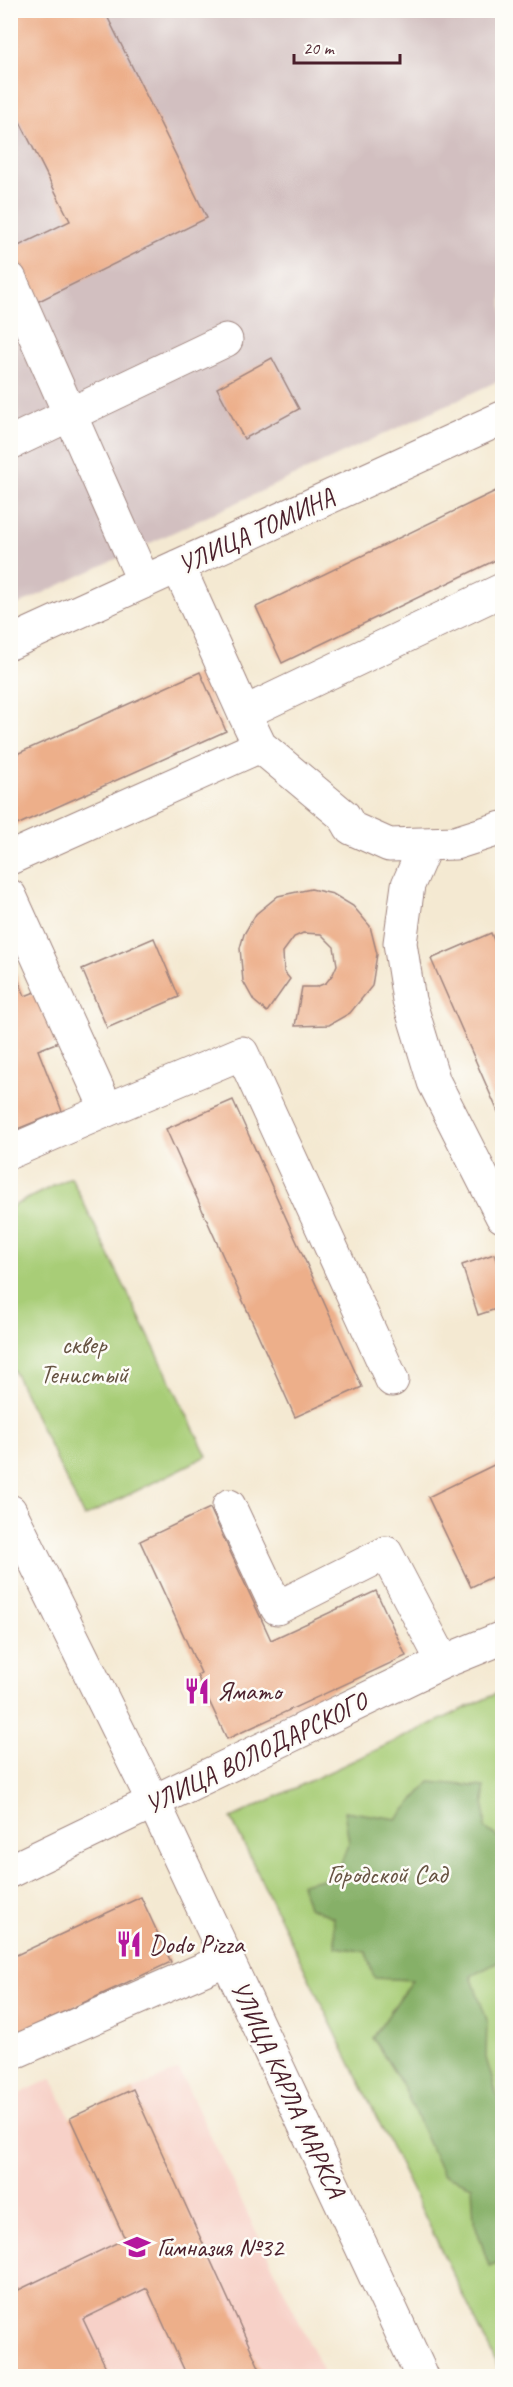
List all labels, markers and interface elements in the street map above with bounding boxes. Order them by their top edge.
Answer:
scale bar [294,27,400,65]
text: 20 m [303,37,336,59]
street label: УЛИЦА ТОМИНА [173,480,340,582]
park label: сквер Тенистый [40,1328,130,1391]
place label: Ямато [217,1675,284,1708]
restaurant icon: Ямато [182,1676,212,1706]
street label: УЛИЦА ВОЛОДАРСКОГО [140,1684,375,1821]
park label: Городской Сад [327,1858,450,1891]
place label: Dodo Pizza [149,1928,246,1961]
restaurant icon: Dodo Pizza [114,1929,144,1959]
street label: УЛИЦА КАРЛА МАРКСА [223,1975,354,2204]
place label: Гимназия №32 [157,2231,286,2264]
school or university icon: Гимназия №32 [122,2232,152,2262]

